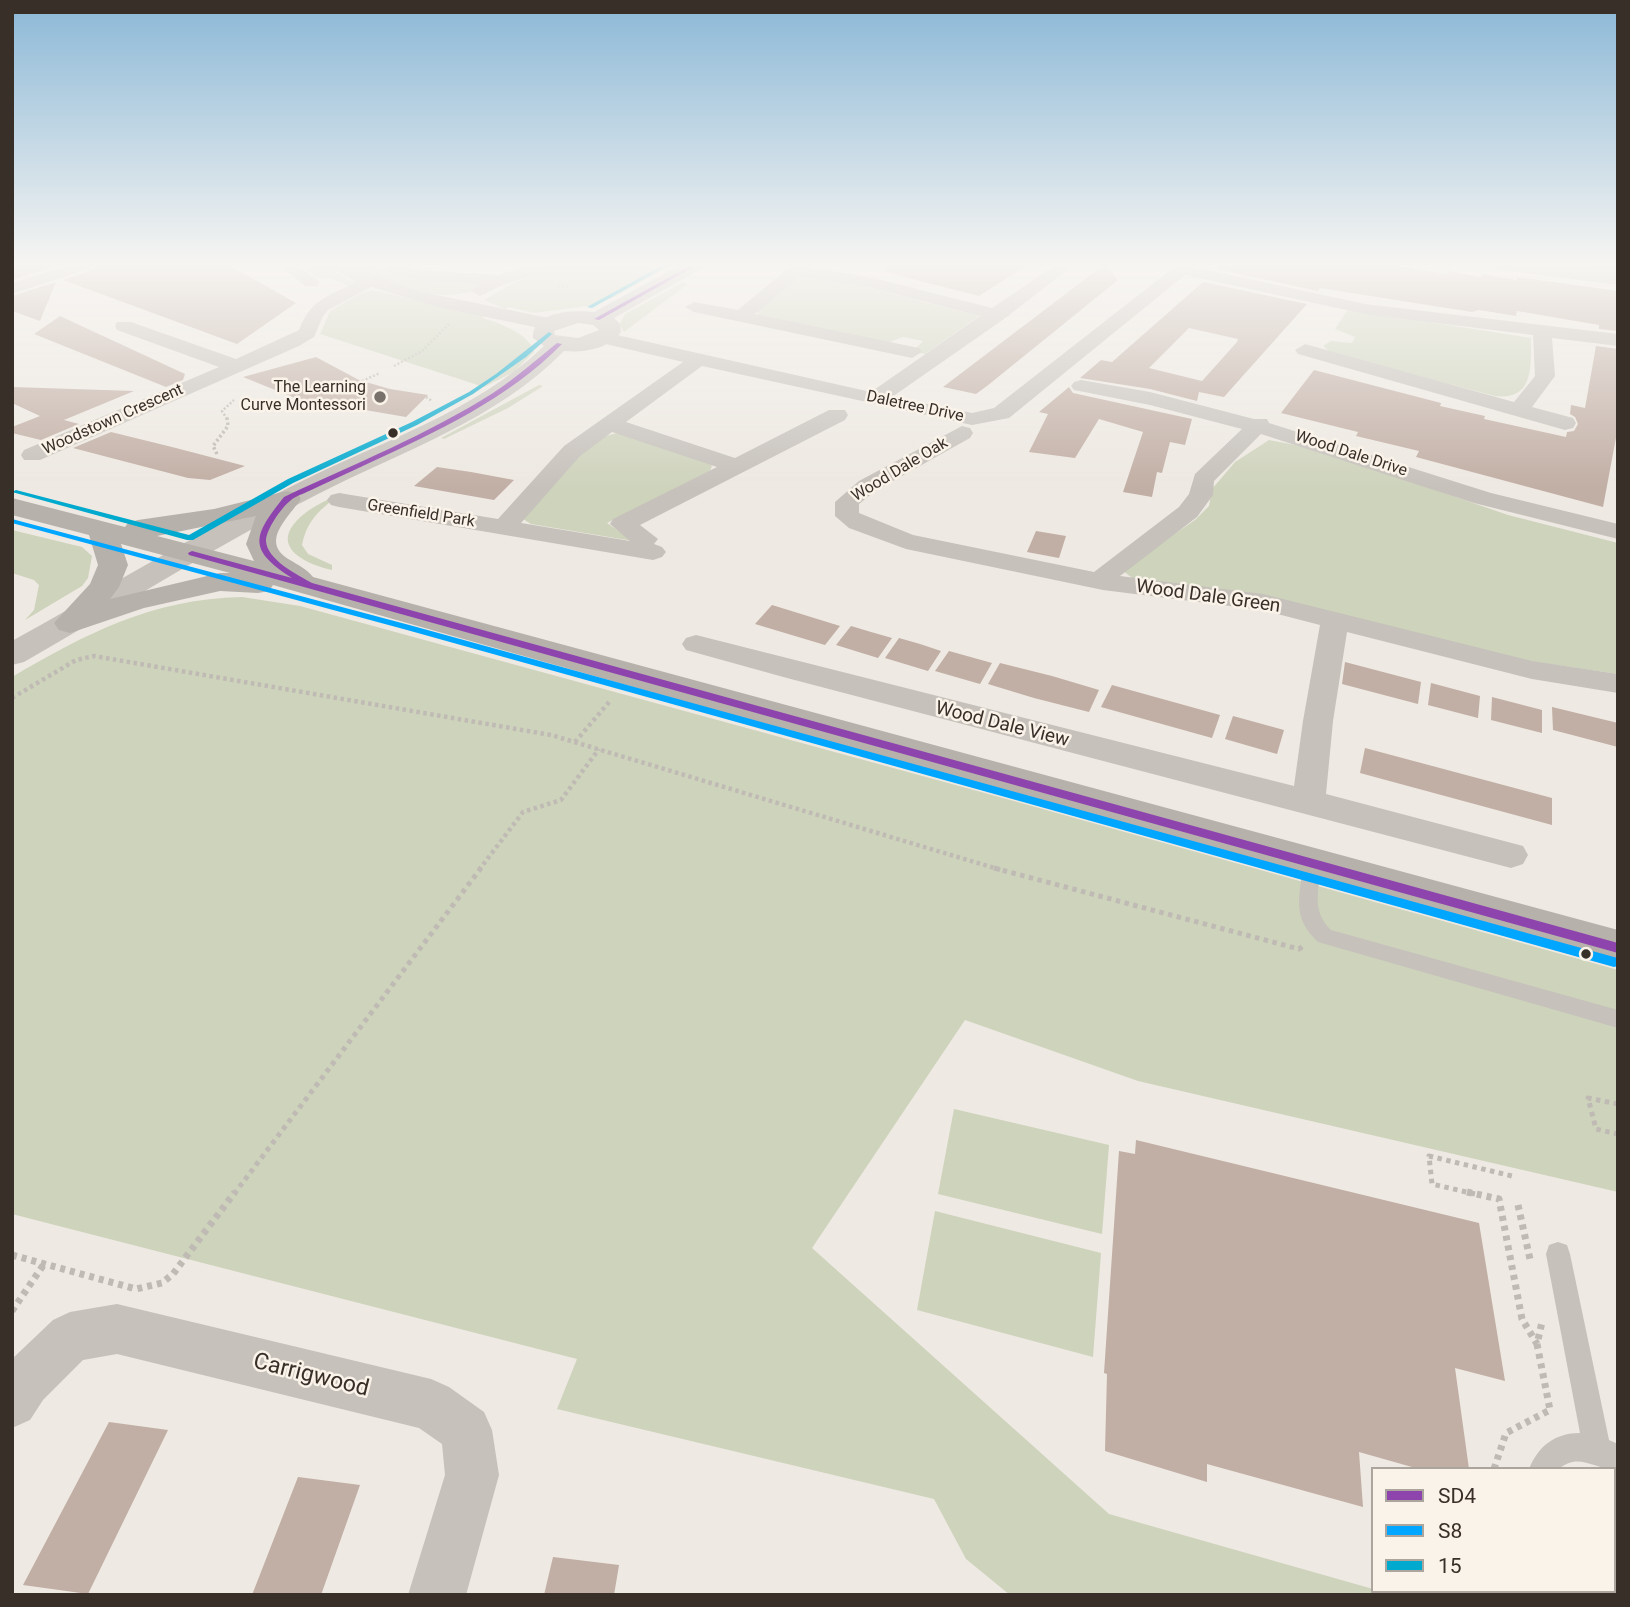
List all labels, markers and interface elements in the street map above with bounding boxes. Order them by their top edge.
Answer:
place label: The Learning Curve Montessori [241,378,366,416]
street label: Woodstown Crescent [40,380,186,460]
street label: Daletree Drive [865,387,965,427]
marker: The Learning Curve Montessori [372,389,388,405]
unlabelled marker [386,426,400,440]
street label: Wood Dale Drive [1293,427,1409,481]
street label: Wood Dale Oak [849,434,951,506]
street label: Greenfield Park [366,496,476,532]
street label: Wood Dale Green [1134,576,1282,618]
street label: Wood Dale View [933,697,1071,753]
unlabelled marker [1579,947,1593,961]
street label: Carrigwood [250,1348,372,1404]
legend [1371,1467,1616,1593]
text: SD4 [1438,1484,1476,1508]
text: S8 [1438,1519,1462,1543]
text: 15 [1438,1554,1462,1578]

